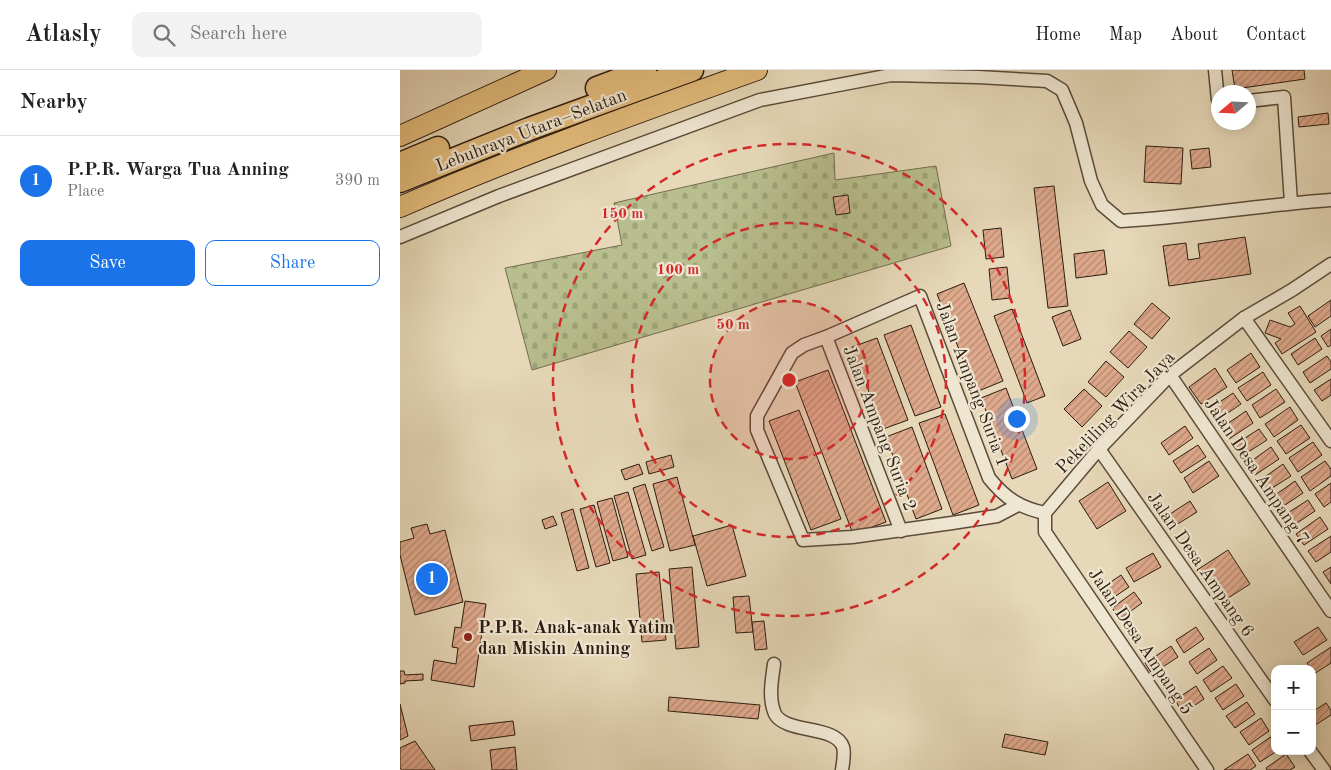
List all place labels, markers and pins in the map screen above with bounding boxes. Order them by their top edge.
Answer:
centre of rings [780,371,798,389]
pin: 1 [416,560,448,598]
place label: P.P.R. Anak-anak Yatim dan Miskin Anning [478,619,674,658]
marker: P.P.R. Anak-anak Yatim dan Miskin Anning [462,631,474,643]

